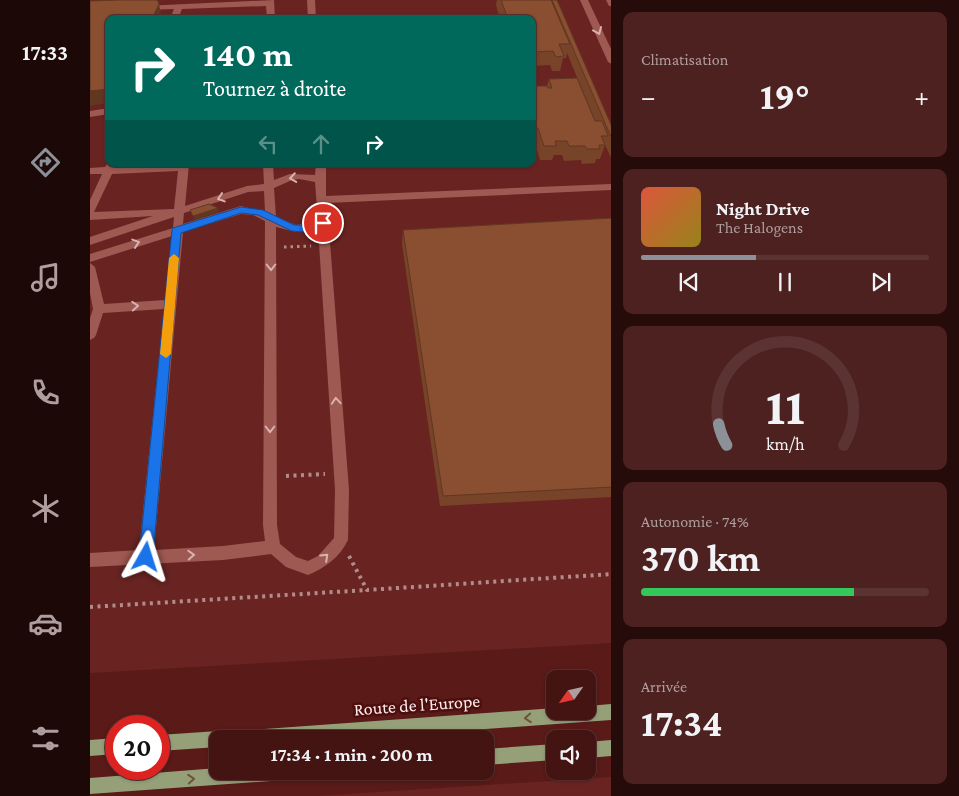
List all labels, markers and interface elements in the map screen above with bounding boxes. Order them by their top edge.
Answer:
one-way arrow [591,26,602,35]
icon: right [120,35,185,100]
text: 140 m [203,35,293,74]
text: 17:33 [22,40,68,65]
text: Climatisation [641,51,728,68]
text: 19° [760,75,810,117]
text: Tournez à droite [203,76,346,101]
text: − [641,81,656,112]
text: + [914,81,929,112]
icon: left [254,130,282,158]
icon: ahead [307,130,335,158]
icon: right [360,130,388,158]
icon: directions [28,145,63,180]
one-way arrow [289,172,298,182]
one-way arrow [217,192,225,202]
text: Night Drive [716,198,809,219]
pin [302,202,344,244]
icon: arrive [309,209,337,237]
text: The Halogens [716,219,803,236]
one-way arrow [132,239,140,249]
icon: music [28,260,63,295]
one-way arrow [266,263,276,271]
icon: previous [675,268,703,296]
icon: pause [771,268,799,296]
icon: next [867,268,895,296]
one-way arrow [131,301,139,312]
icon: phone [28,375,63,410]
text: 11 [766,377,804,435]
one-way arrow [331,397,342,405]
one-way arrow [265,426,275,433]
text: km/h [766,434,805,454]
icon: climate [28,491,63,526]
text: Autonomie · 74% [641,513,749,530]
position arrow [119,530,171,582]
text: 370 km [641,537,760,579]
one-way arrow [187,549,195,560]
one-way arrow [319,554,328,563]
icon: car [28,606,63,641]
north arrow [546,670,596,720]
map controls [546,670,596,780]
text: Arrivée [641,678,687,695]
street label: Route de l'Europe [353,691,481,719]
text: 17:34 [641,702,723,744]
one-way arrow [524,712,532,723]
speed limit sign: 20 [105,715,170,780]
icon: filters [28,721,63,756]
button: sound [546,730,596,780]
text: 17:34 · 1 min · 200 m [270,744,433,765]
one-way arrow [187,773,195,784]

